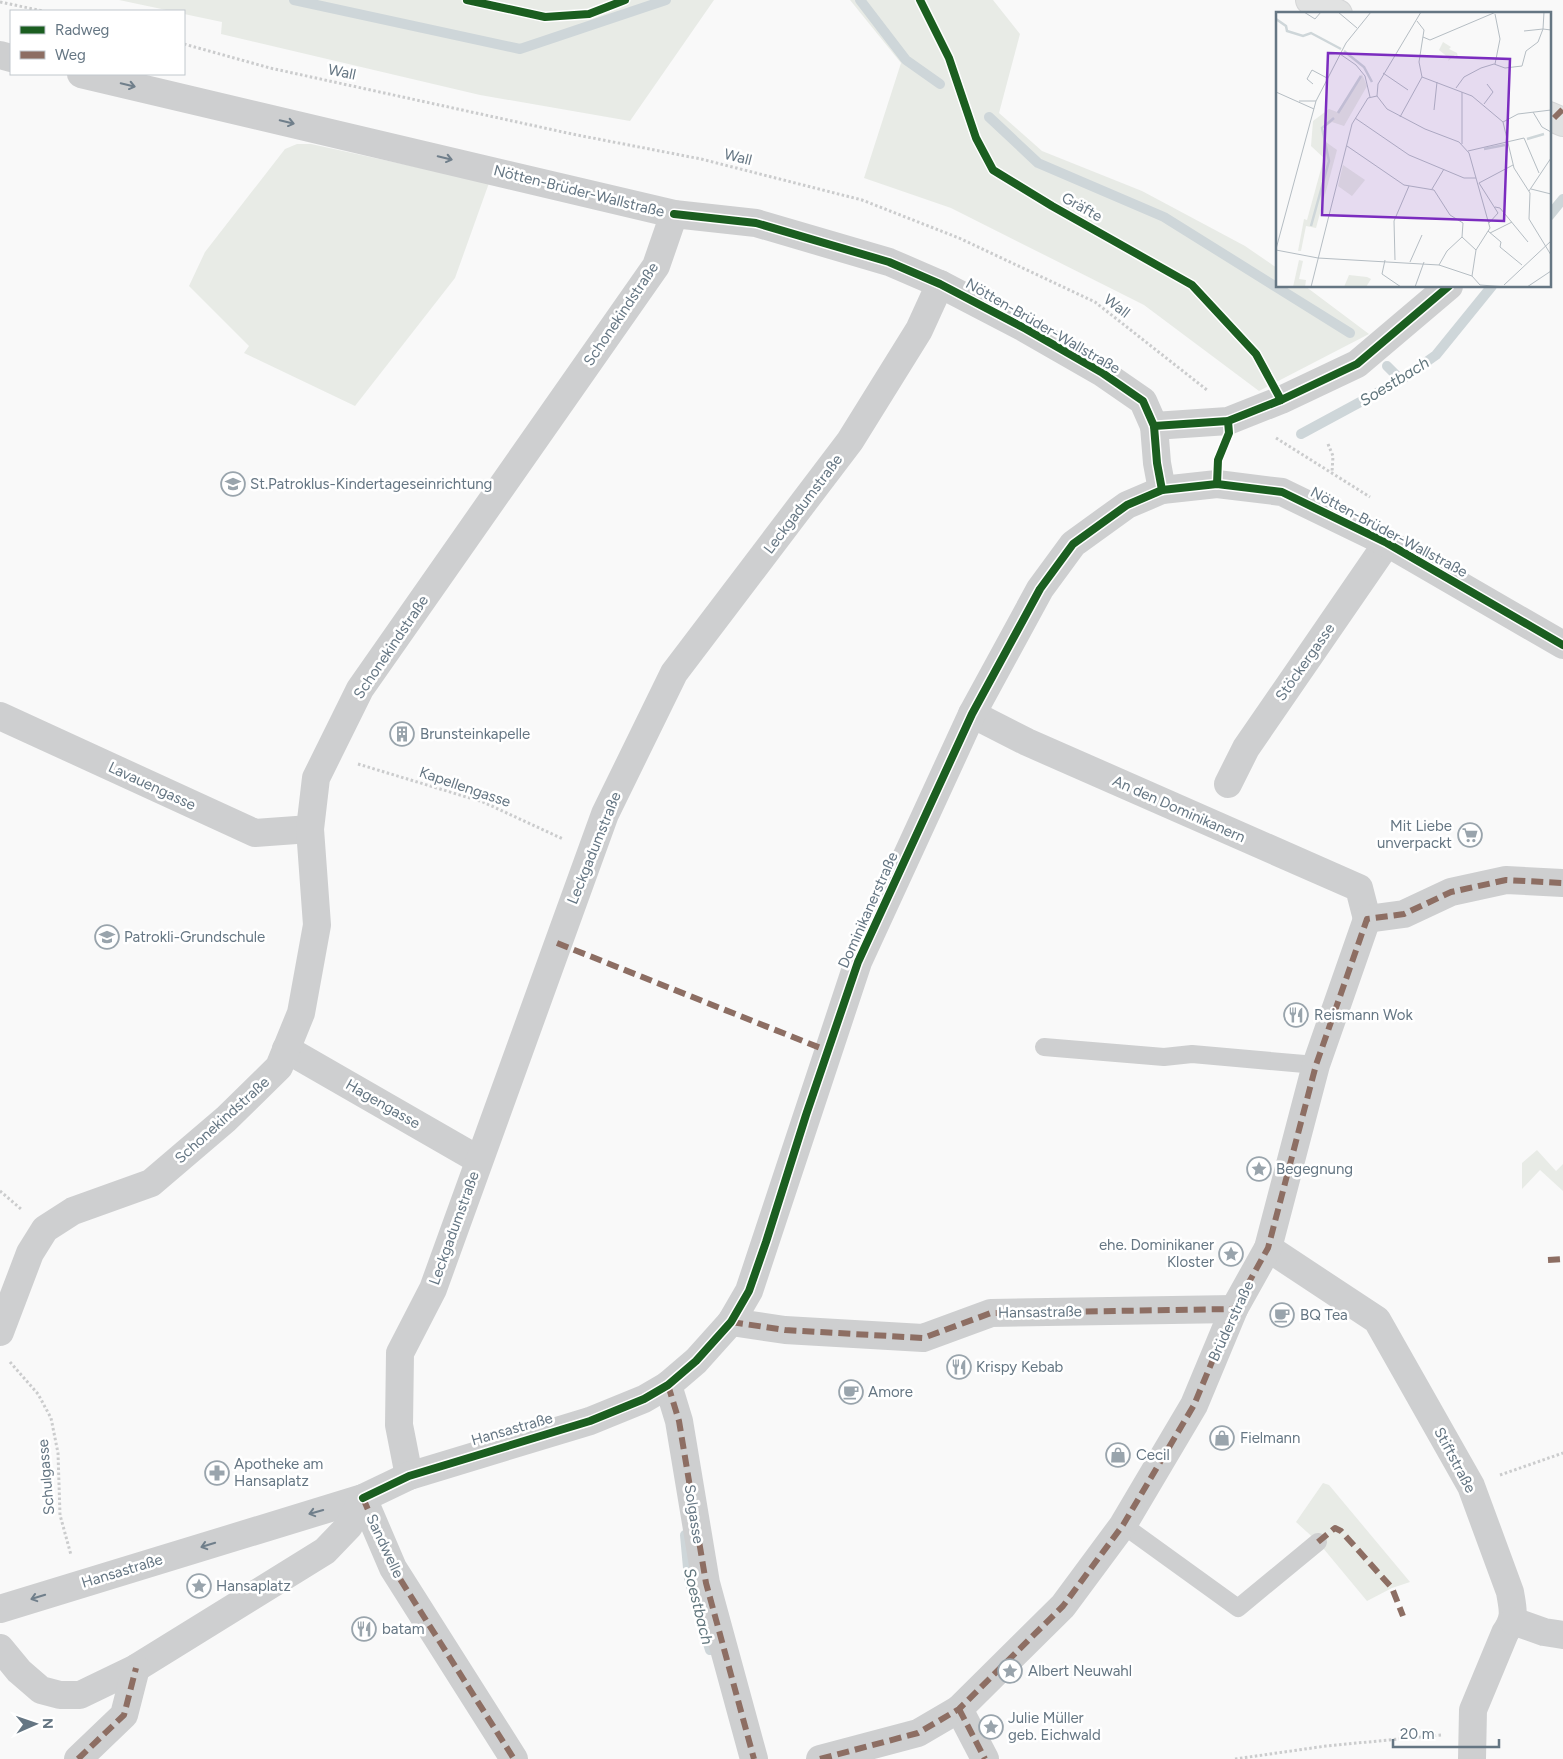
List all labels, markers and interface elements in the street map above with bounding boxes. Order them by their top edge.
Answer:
legend [10,10,185,75]
inset map [1276,12,1550,288]
text: Radweg [55,21,109,39]
text: Weg [55,46,86,64]
street label: Wall [326,60,358,84]
one-way arrow [120,81,136,90]
one-way arrow [278,118,294,127]
street label: Wall [722,145,754,169]
one-way arrow [436,154,452,163]
street label: Nötten-Brüder-Wallstraße [492,161,666,221]
street label: Gräfte [1059,189,1105,225]
street label: Schonekindstraße [580,259,662,369]
street label: Nötten-Brüder-Wallstraße [963,274,1123,378]
street label: Wall [1100,290,1134,322]
water label: Soestbach [1356,353,1432,410]
street label: Leckgadumstraße [760,451,846,557]
school or university icon: St.Patroklus-Kindertageseinrichtung [220,471,246,497]
place label: St.Patroklus-Kindertageseinrichtung [250,475,492,493]
street label: Nötten-Brüder-Wallstraße [1307,483,1471,581]
street label: Schonekindstraße [350,592,432,702]
street label: Stöckergasse [1272,620,1338,704]
building icon: Brunsteinkapelle [389,721,415,747]
place label: Brunsteinkapelle [420,725,530,743]
street label: Lavauengasse [106,758,198,814]
street label: Kapellengasse [417,763,513,811]
street label: An den Dominikanern [1110,772,1248,846]
street label: Leckgadumstraße [563,789,625,907]
place label: Mit Liebe unverpackt [1377,817,1452,852]
supermarket icon: Mit Liebe unverpackt [1457,822,1483,848]
street label: Dominikanerstraße [834,849,902,971]
school or university icon: Patrokli-Grundschule [94,924,120,950]
place label: Patrokli-Grundschule [124,928,265,946]
restaurant icon: Reismann Wok [1283,1002,1309,1028]
place label: Reismann Wok [1314,1006,1413,1024]
street label: Schonekindstraße [171,1073,273,1167]
street label: Hagengasse [343,1075,423,1133]
place icon: Begegnung [1246,1156,1272,1182]
place label: Begegnung [1276,1160,1353,1178]
street label: Leckgadumstraße [425,1169,483,1287]
place label: ehe. Dominikaner Kloster [1099,1236,1214,1271]
place icon: ehe. Dominikaner Kloster [1218,1241,1244,1267]
street label: Brüderstraße [1205,1278,1257,1364]
street label: Hansastraße [998,1302,1082,1322]
cafe icon: BQ Tea [1269,1302,1295,1328]
place label: BQ Tea [1300,1306,1348,1324]
restaurant icon: Krispy Kebab [946,1354,972,1380]
place label: Krispy Kebab [976,1358,1064,1376]
cafe icon: Amore [838,1379,864,1405]
place label: Amore [868,1383,913,1401]
street label: Hansastraße [469,1409,555,1449]
street label: Stiftstraße [1430,1424,1480,1496]
shop icon: Fielmann [1209,1425,1235,1451]
place label: Fielmann [1240,1429,1300,1447]
street label: Schulgasse [34,1438,58,1516]
shop icon: Cecil [1105,1442,1131,1468]
place label: Cecil [1136,1446,1170,1464]
place label: Apotheke am Hansaplatz [234,1455,323,1490]
pharmacy icon: Apotheke am Hansaplatz [204,1460,230,1486]
street label: Solgasse [680,1483,708,1545]
one-way arrow [308,1508,324,1517]
street label: Sandwelle [362,1511,408,1581]
one-way arrow [200,1540,216,1550]
street label: Hansastraße [79,1550,165,1592]
water label: Soestbach [680,1566,717,1646]
place icon: Hansaplatz [186,1573,212,1599]
place label: Hansaplatz [216,1577,291,1595]
one-way arrow [31,1593,46,1602]
restaurant icon: batam [351,1616,377,1642]
place label: batam [382,1620,425,1638]
place icon: Albert Neuwahl [997,1658,1023,1684]
place label: Albert Neuwahl [1028,1662,1132,1680]
north arrow [10,1699,60,1749]
place label: Julie Müller geb. Eichwald [1008,1709,1101,1744]
place icon: Julie Müller geb. Eichwald [978,1714,1004,1740]
scale bar [1393,1716,1499,1748]
text: N [39,1718,56,1729]
text: 20 m [1400,1725,1434,1743]

